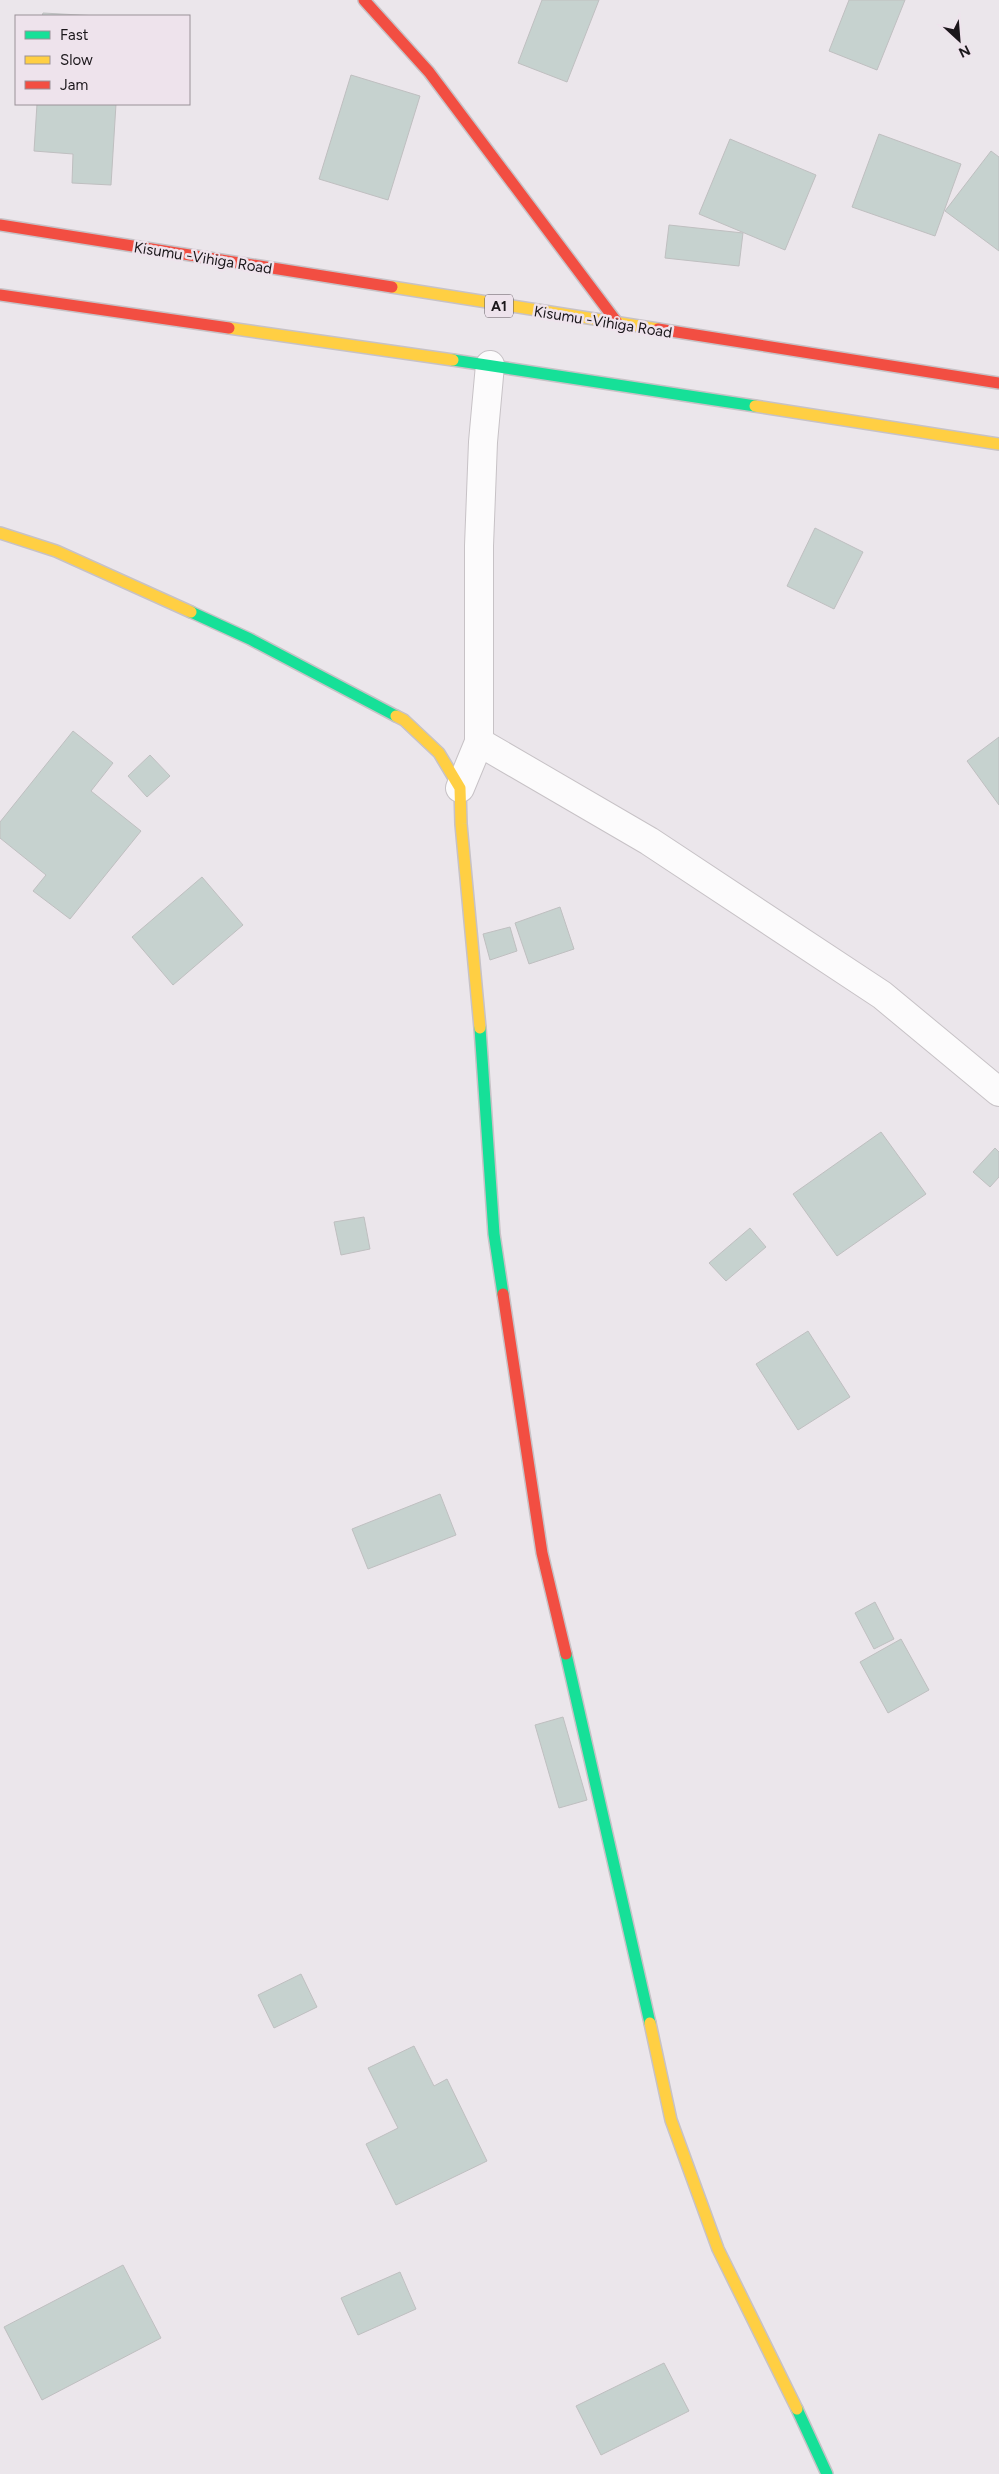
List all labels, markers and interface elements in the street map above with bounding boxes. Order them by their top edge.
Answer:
legend [15,15,190,105]
north arrow [934,15,984,65]
text: Fast [60,26,89,44]
text: N [956,41,973,61]
text: Slow [60,51,93,69]
text: Jam [60,76,88,94]
street label: Kisumu -Vihiga Road [133,238,273,278]
road number: A1 [485,294,513,318]
street label: Kisumu -Vihiga Road [533,302,673,342]

